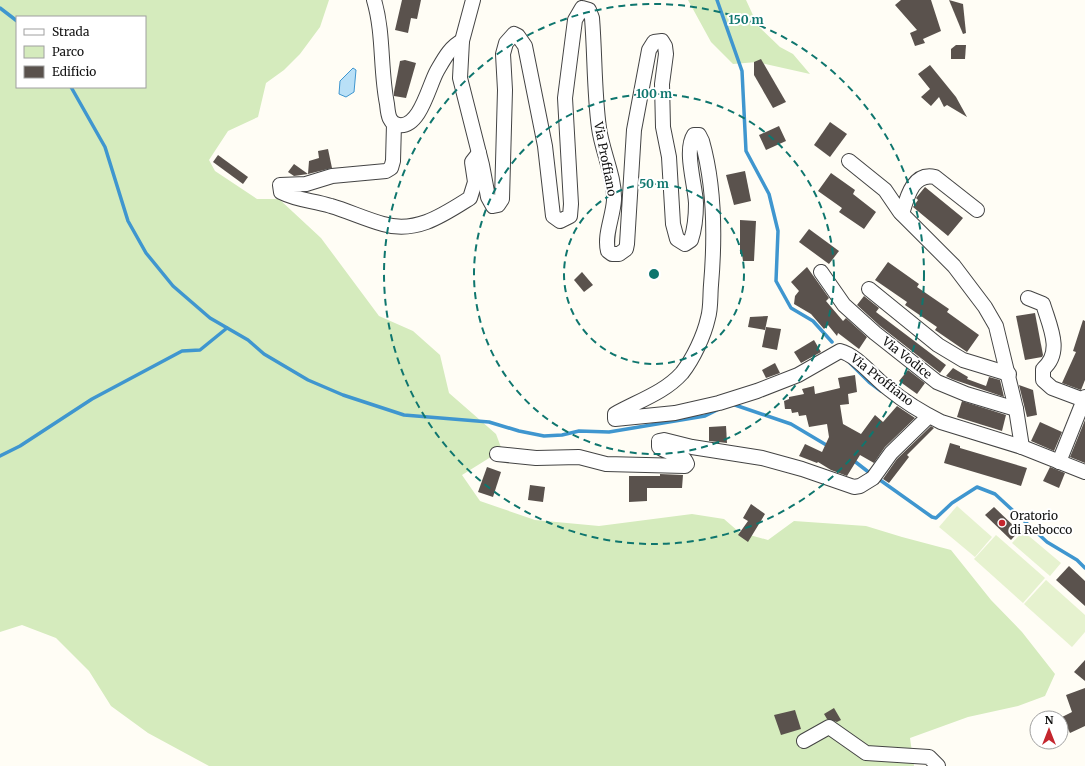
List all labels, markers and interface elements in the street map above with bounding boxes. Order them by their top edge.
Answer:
text: 150 m [729,12,764,27]
legend [16,16,146,88]
text: Strada [52,24,90,39]
text: Parco [52,44,84,59]
text: Edificio [52,64,96,79]
text: 100 m [636,86,672,101]
street label: Via Proffiano [591,119,620,197]
text: 50 m [639,176,669,191]
centre of rings [647,267,661,281]
street label: Via Vodice [879,333,935,382]
street label: Via Proffiano [847,350,917,409]
place label: Oratorio di Rebocco [1010,508,1072,537]
marker: Oratorio di Rebocco [997,518,1007,528]
north arrow [1029,710,1069,750]
text: N [1045,713,1054,727]

